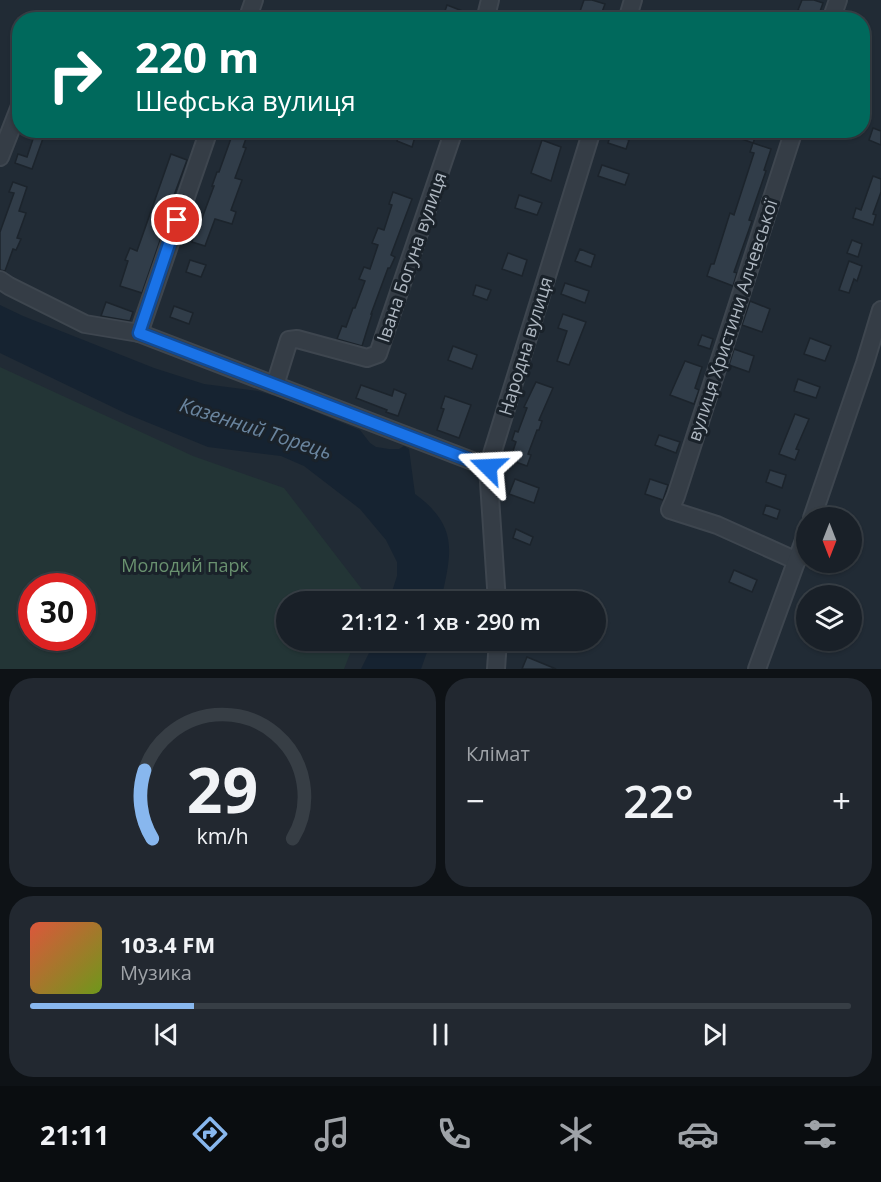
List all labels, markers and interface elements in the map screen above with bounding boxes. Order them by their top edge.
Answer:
text: 220 m [135,28,259,85]
icon: right [36,36,114,114]
text: Шефська вулиця [135,82,356,119]
street label: Івана Богуна вулиця [371,169,451,345]
pin [151,194,202,245]
street label: вулиця Христини Алчевської [682,196,783,444]
icon: arrive [160,203,193,236]
street label: Народна вулиця [492,274,558,418]
water label: Казенний Торець [176,391,336,465]
position arrow [456,435,520,499]
north arrow [796,507,862,573]
map controls [796,507,862,651]
park label: Молодий парк [121,553,249,577]
speed limit sign: 30 [18,573,96,651]
button: layers [796,585,862,651]
text: 21:12 · 1 хв · 290 m [341,606,541,636]
text: Клімат [466,740,530,767]
text: 29 [187,746,258,831]
text: 22° [623,770,694,831]
text: − [466,778,485,823]
text: + [832,778,851,823]
text: km/h [196,822,249,851]
text: 103.4 FM [120,929,215,959]
text: Музика [120,959,192,986]
icon: previous [150,1018,183,1051]
icon: pause [424,1018,457,1051]
icon: next [698,1018,731,1051]
icon: directions [189,1113,231,1155]
icon: music [311,1113,353,1155]
icon: phone [433,1113,475,1155]
icon: climate [555,1113,597,1155]
icon: car [677,1113,719,1155]
icon: filters [799,1113,841,1155]
text: 21:11 [40,1116,109,1153]

